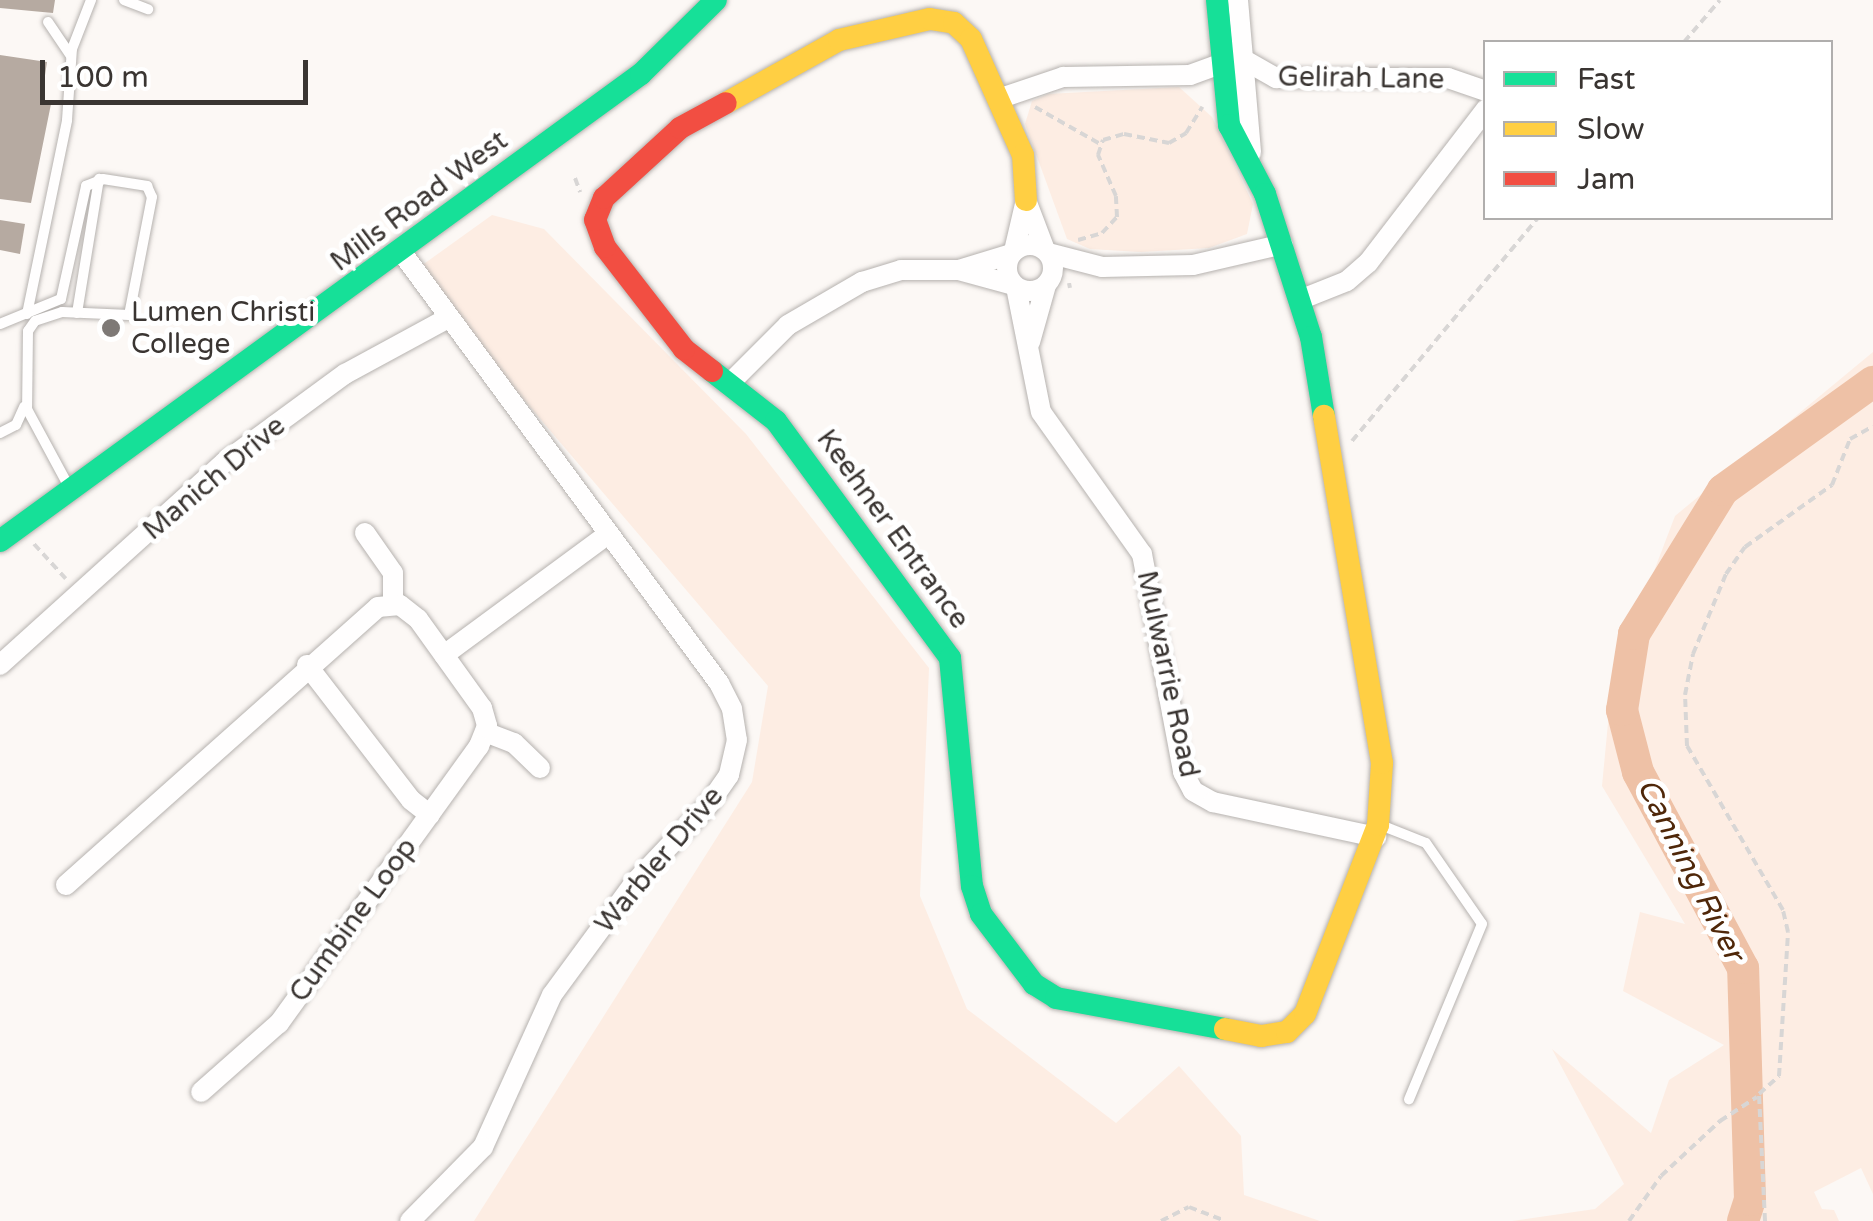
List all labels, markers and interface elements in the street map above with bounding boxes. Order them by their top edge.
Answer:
scale bar [45,40,312,102]
legend [1483,40,1833,220]
text: 100 m [57,59,149,96]
street label: Gelirah Lane [1277,60,1445,96]
text: Fast [1577,61,1636,98]
text: Slow [1577,111,1645,148]
street label: Mills Road West [324,123,514,279]
text: Jam [1577,161,1635,198]
place label: Lumen Christi College [131,295,315,361]
marker: Lumen Christi College [100,317,122,339]
street label: Manich Drive [136,409,292,547]
street label: Keehner Entrance [810,423,976,635]
street label: Mulwarrie Road [1130,568,1206,780]
water label: Canning River [1629,773,1751,967]
street label: Warbler Drive [588,780,730,940]
street label: Cumbine Loop [282,831,424,1009]

